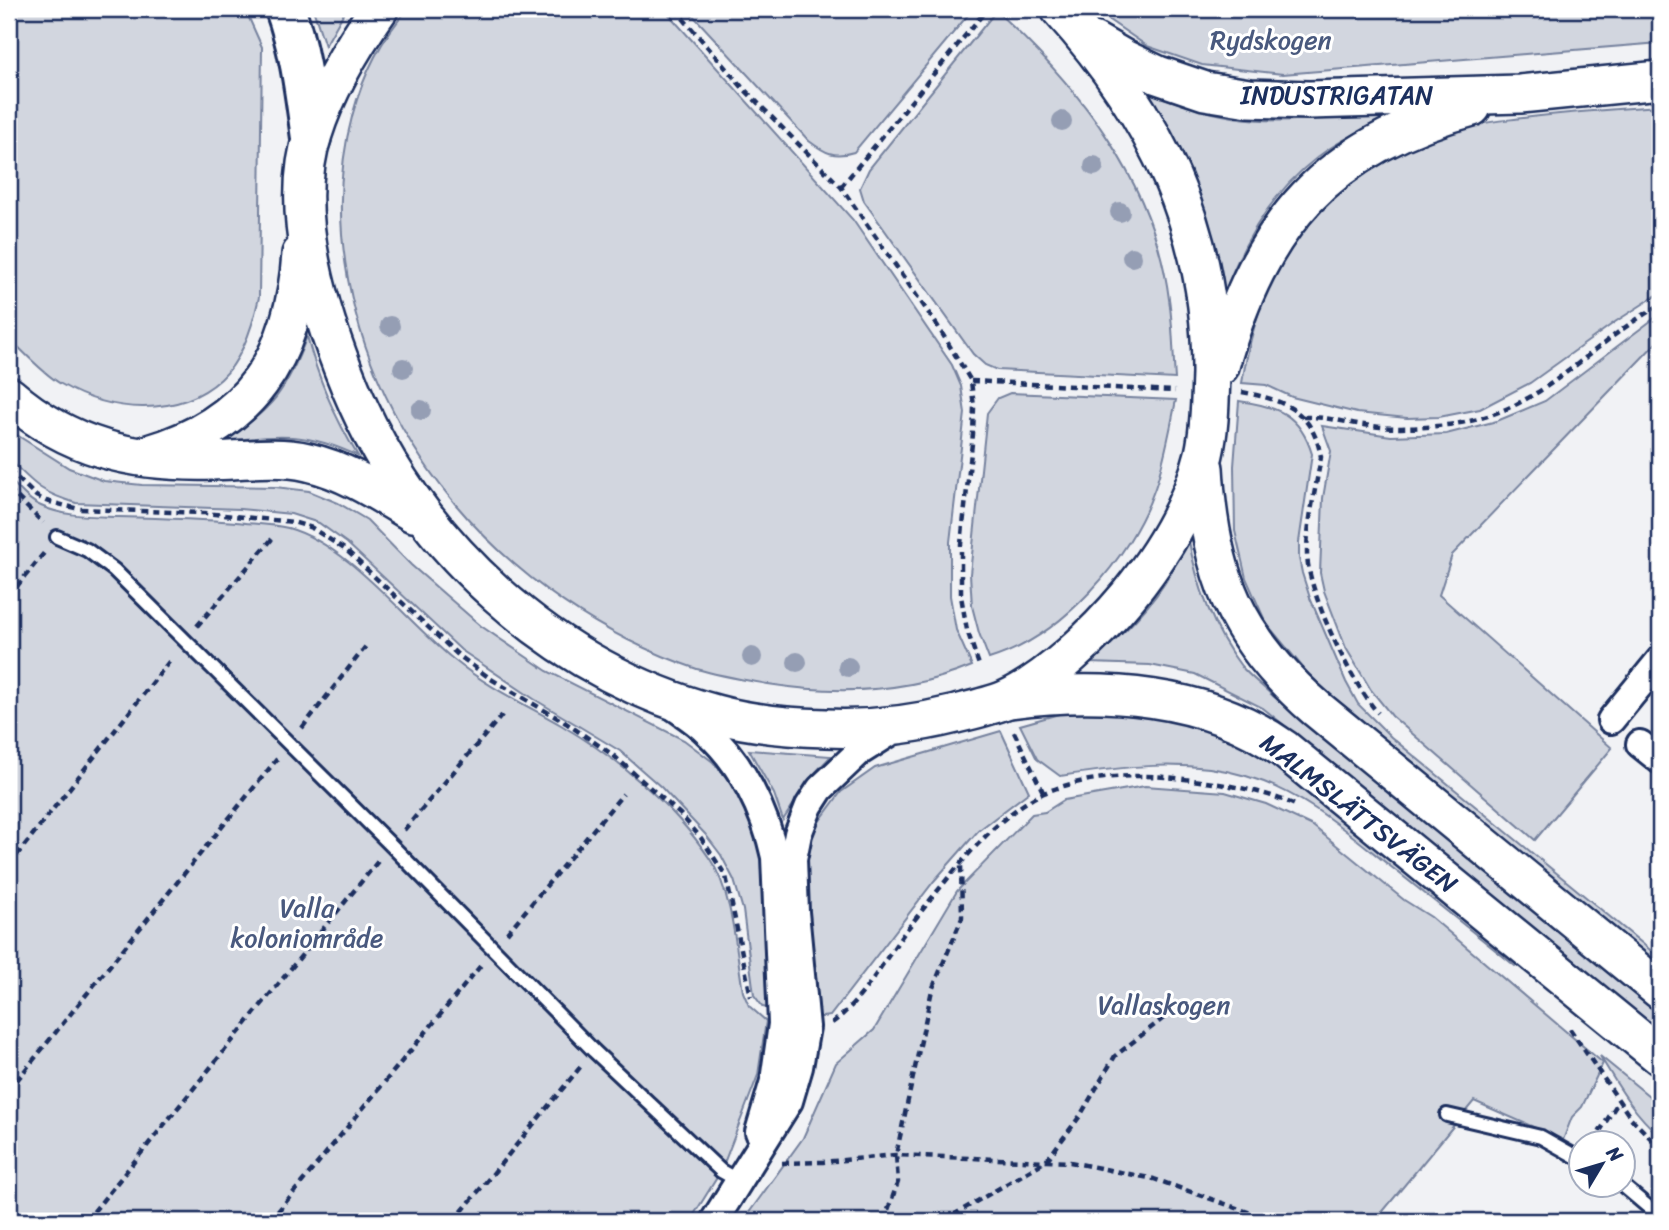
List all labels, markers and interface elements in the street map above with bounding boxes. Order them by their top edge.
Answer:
park label: Rydskogen [1210,17,1332,63]
street label: INDUSTRIGATAN [1240,72,1433,118]
street label: MALMSLÄTTSVÄGEN [1250,720,1468,906]
park label: Valla koloniområde [231,885,383,961]
park label: Vallaskogen [1098,982,1230,1028]
north arrow [1568,1128,1638,1198]
text: N [1597,1138,1633,1170]

